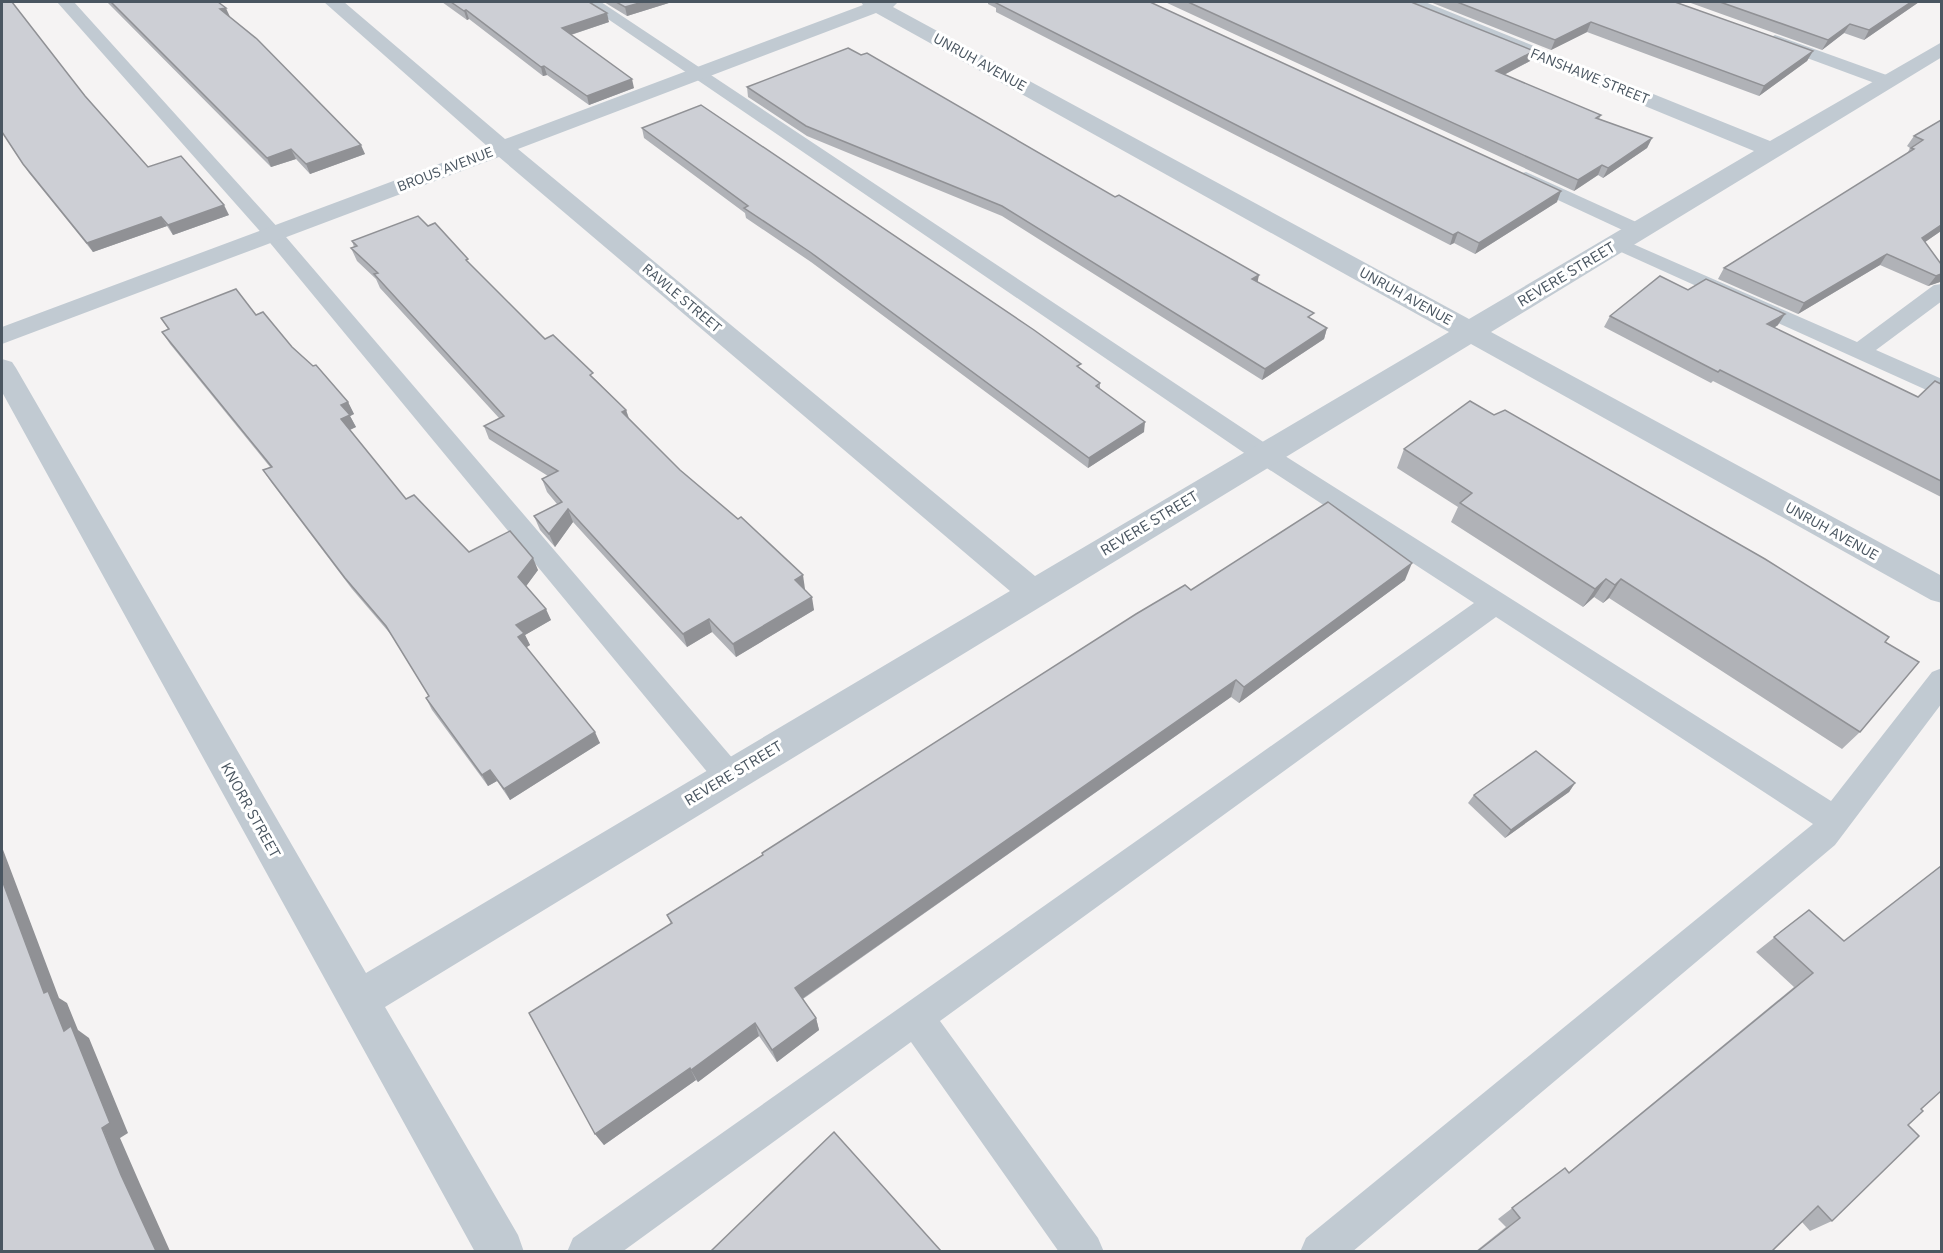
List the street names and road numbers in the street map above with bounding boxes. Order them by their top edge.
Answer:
street label: UNRUH AVENUE [930,29,1030,95]
street label: FANSHAWE STREET [1528,44,1652,108]
street label: BROUS AVENUE [394,142,496,196]
street label: REVERE STREET [1514,237,1619,311]
street label: RAWLE STREET [639,260,725,336]
street label: UNRUH AVENUE [1356,263,1456,329]
street label: REVERE STREET [1097,486,1202,560]
street label: UNRUH AVENUE [1782,498,1882,564]
street label: REVERE STREET [681,736,786,810]
street label: KNORR STREET [217,759,285,861]

